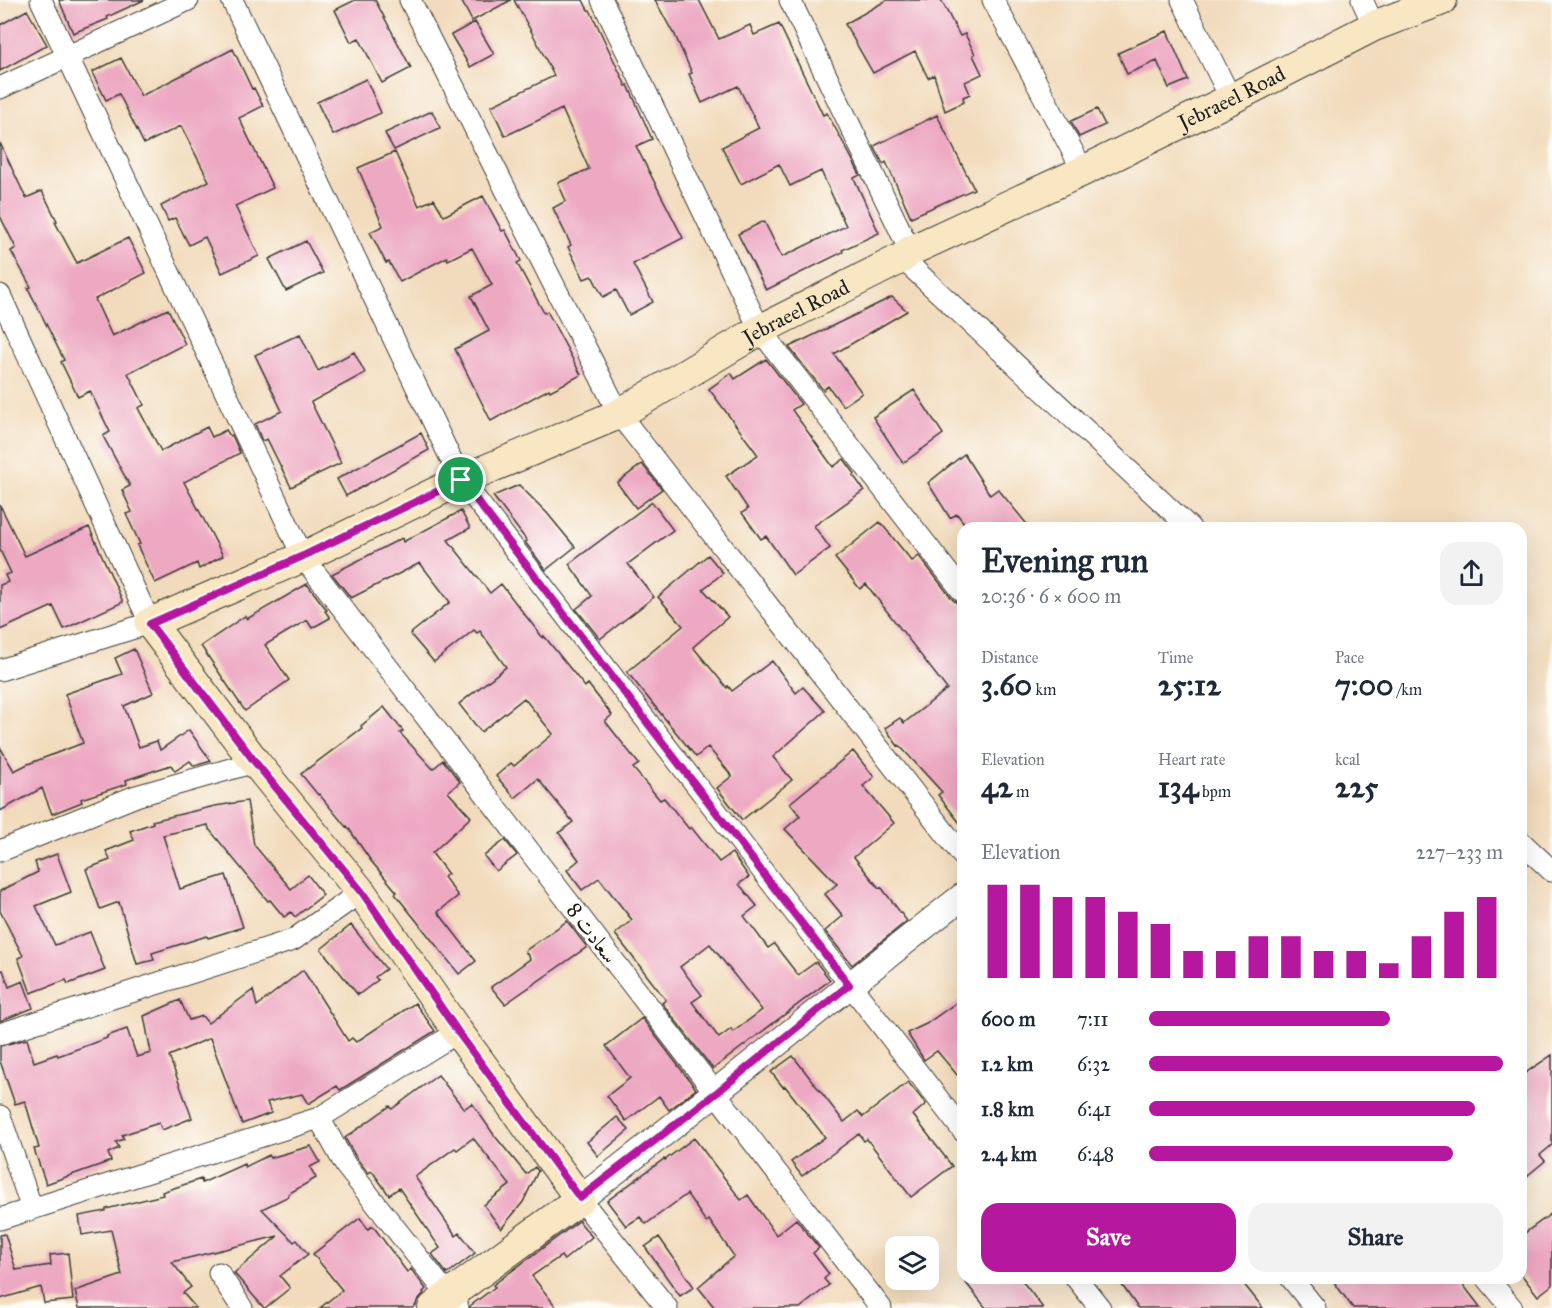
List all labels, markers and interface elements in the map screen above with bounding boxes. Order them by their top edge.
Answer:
street label: Jebraeel Road [1172,60,1290,136]
street label: Jebraeel Road [736,274,854,351]
pin [435,454,486,505]
icon: arrive [444,463,477,496]
text: Evening run [981,541,1148,581]
button: share [1440,542,1503,605]
text: 20:36 · 6 × 600 m [981,584,1121,608]
text: Distance [981,648,1038,667]
text: Time [1158,648,1193,667]
text: Pace [1335,648,1364,667]
text: 3.60 [981,667,1032,703]
text: 25:12 [1158,667,1221,703]
text: 7:00 [1335,667,1394,703]
text: km [1032,680,1056,699]
text: /km [1394,680,1422,699]
text: Elevation [981,750,1045,769]
text: Heart rate [1158,750,1225,769]
text: kcal [1335,750,1360,769]
text: 42 [981,769,1013,805]
text: 134 [1158,769,1199,805]
text: 225 [1335,769,1378,805]
text: m [1013,782,1029,801]
text: bpm [1199,782,1231,801]
text: Elevation [981,840,1060,864]
text: 227–233 m [1416,840,1503,864]
street label: سعادت 8 [561,898,623,968]
text: 600 m [981,1007,1036,1031]
text: 7:11 [1077,1007,1109,1031]
text: 1.2 km [981,1052,1033,1076]
text: 6:32 [1077,1052,1110,1076]
text: 1.8 km [981,1097,1034,1121]
text: 6:41 [1077,1097,1111,1121]
text: 2.4 km [981,1142,1037,1166]
text: 6:48 [1077,1142,1114,1166]
button: Save [981,1203,1236,1272]
button: Share [1248,1203,1503,1272]
map controls [885,1236,939,1290]
button: layers [885,1236,939,1290]

